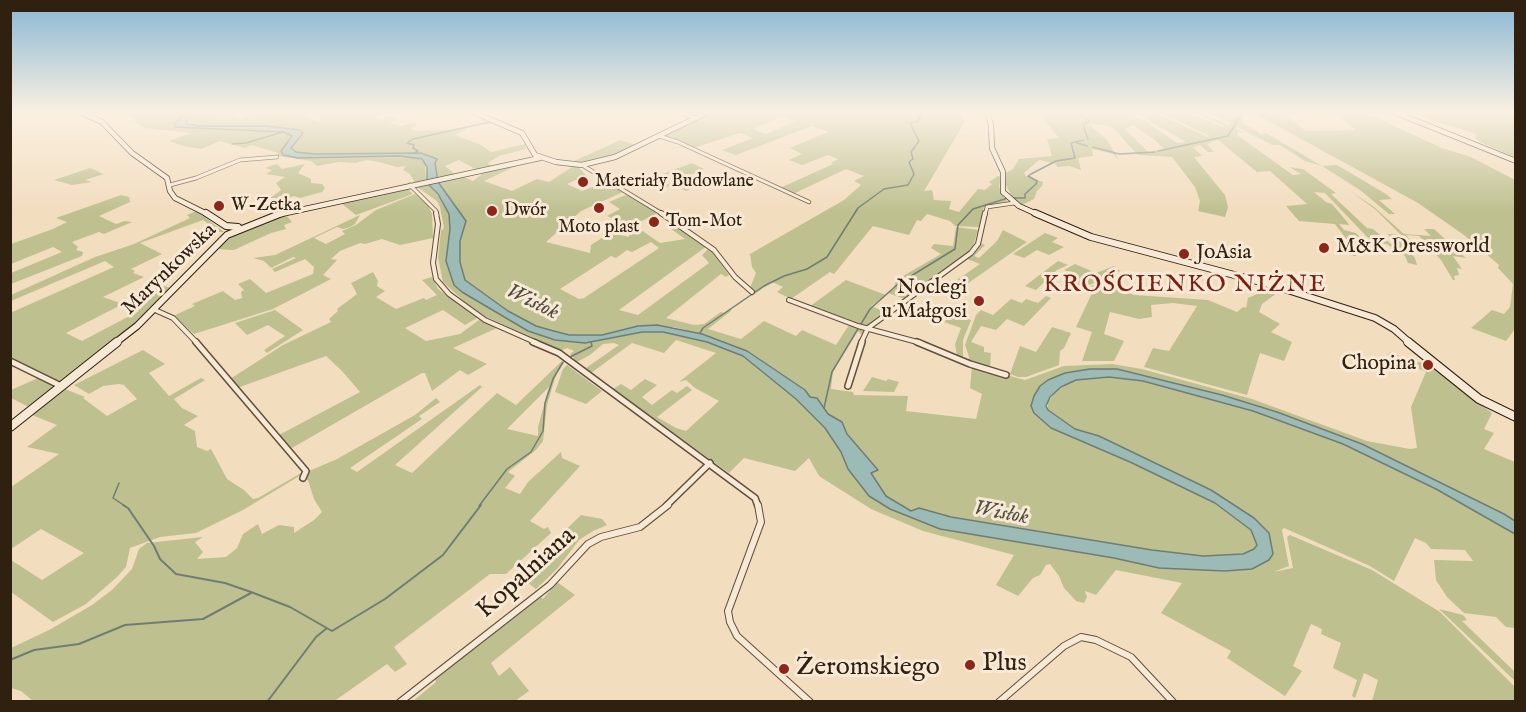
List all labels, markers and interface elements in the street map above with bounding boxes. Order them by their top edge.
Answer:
place label: Materiały Budowlane [595,171,754,193]
marker: Materiały Budowlane [576,175,590,189]
place label: W-Zetka [231,195,301,217]
marker: W-Zetka [212,199,226,213]
place label: Dwór [504,200,546,222]
marker: Moto plast [592,201,606,215]
marker: Dwór [485,204,499,218]
place label: Tom-Mot [666,211,742,233]
marker: Tom-Mot [647,215,661,229]
place label: Moto plast [558,217,640,239]
street label: Marynkowska [117,219,223,321]
place label: M&K Dressworld [1336,235,1490,261]
place label: JoAsia [1196,241,1252,267]
marker: M&K Dressworld [1317,241,1331,255]
marker: JoAsia [1177,247,1191,261]
district label: KROŚCIENKO NIŻNE [1043,272,1327,300]
place label: Noclegi u Małgosi [881,276,967,326]
water label: Wisłok [501,279,563,327]
marker: Noclegi u Małgosi [972,294,986,308]
place label: Chopina [1341,352,1416,378]
marker: Chopina [1421,358,1435,372]
water label: Wisłok [971,496,1031,532]
street label: Kopalniana [471,521,583,627]
place label: Plus [982,649,1027,681]
place label: Żeromskiego [796,653,940,685]
marker: Plus [963,658,977,672]
marker: Żeromskiego [777,662,791,676]

